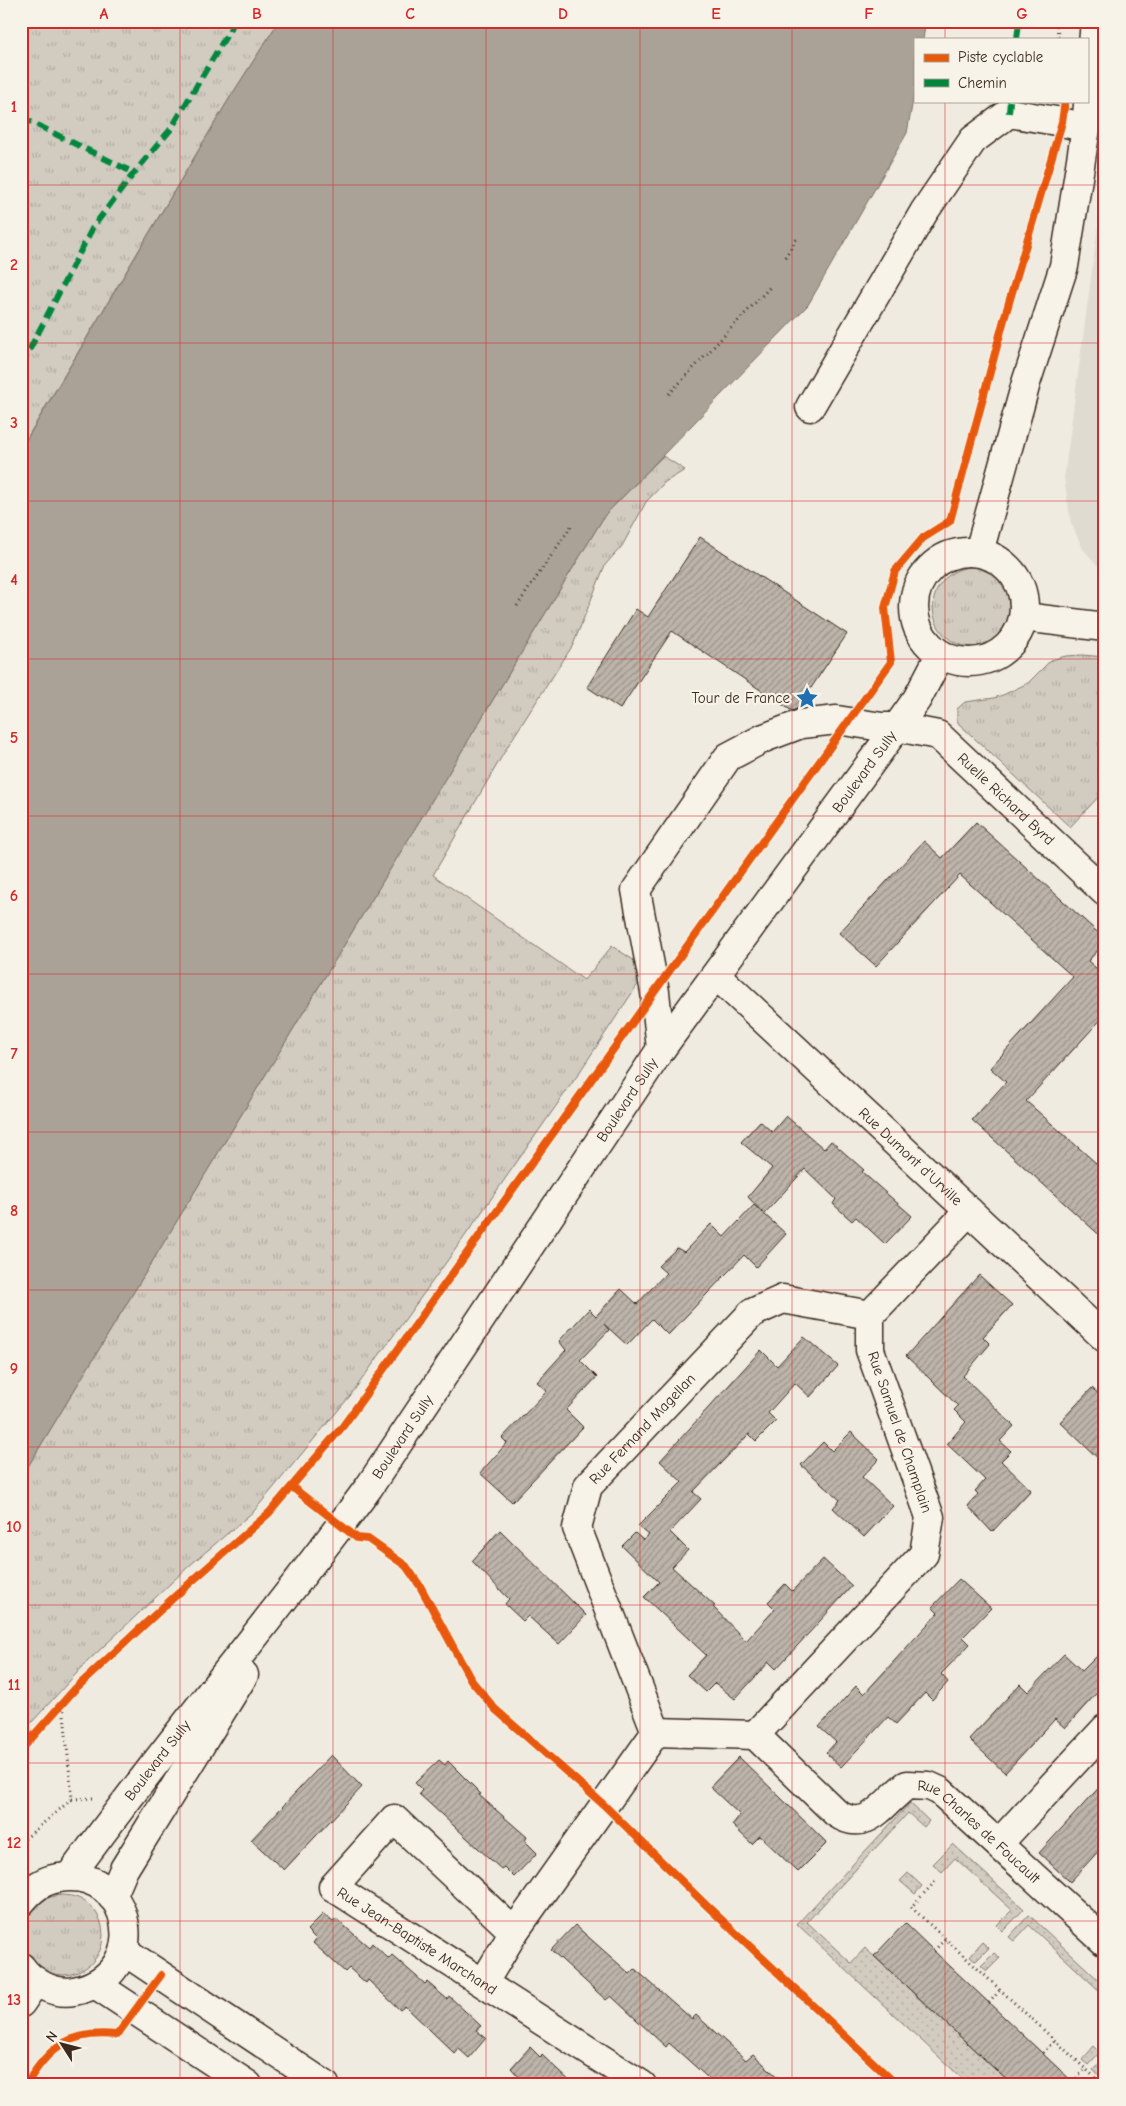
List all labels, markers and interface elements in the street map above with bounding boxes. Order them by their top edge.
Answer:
text: A [100,5,109,23]
text: B [252,5,262,23]
text: C [405,5,415,23]
text: D [558,5,568,23]
text: E [711,5,721,23]
text: F [864,5,874,23]
text: G [1016,5,1028,23]
legend [914,38,1088,102]
text: Piste cyclable [958,48,1044,66]
text: Chemin [958,74,1007,92]
text: 1 [11,98,17,116]
text: 2 [10,256,18,274]
text: 3 [10,414,18,432]
text: 4 [10,571,18,589]
place icon: Tour de France [794,685,820,711]
place label: Tour de France [691,689,790,707]
street label: Boulevard Sully [828,727,900,816]
text: 5 [10,729,18,747]
street label: Ruelle Richard Byrd [954,749,1058,849]
text: 6 [10,887,18,905]
text: 7 [10,1045,18,1063]
street label: Boulevard Sully [593,1054,662,1145]
street label: Rue Dumont d'Urville [855,1104,966,1210]
text: 8 [10,1202,18,1220]
street label: Rue Samuel de Champlain [864,1349,936,1515]
text: 9 [10,1360,18,1378]
street label: Rue Fernand Magellan [585,1370,699,1488]
street label: Boulevard Sully [368,1391,437,1482]
text: 10 [6,1518,22,1536]
text: 11 [8,1676,20,1694]
street label: Boulevard Sully [121,1716,195,1804]
street label: Rue Charles de Foucault [917,1776,1045,1888]
text: 12 [7,1834,21,1852]
street label: Rue Jean-Baptiste Marchand [334,1883,500,1999]
text: 13 [7,1991,21,2009]
north arrow [38,2018,88,2068]
text: N [42,2028,61,2045]

